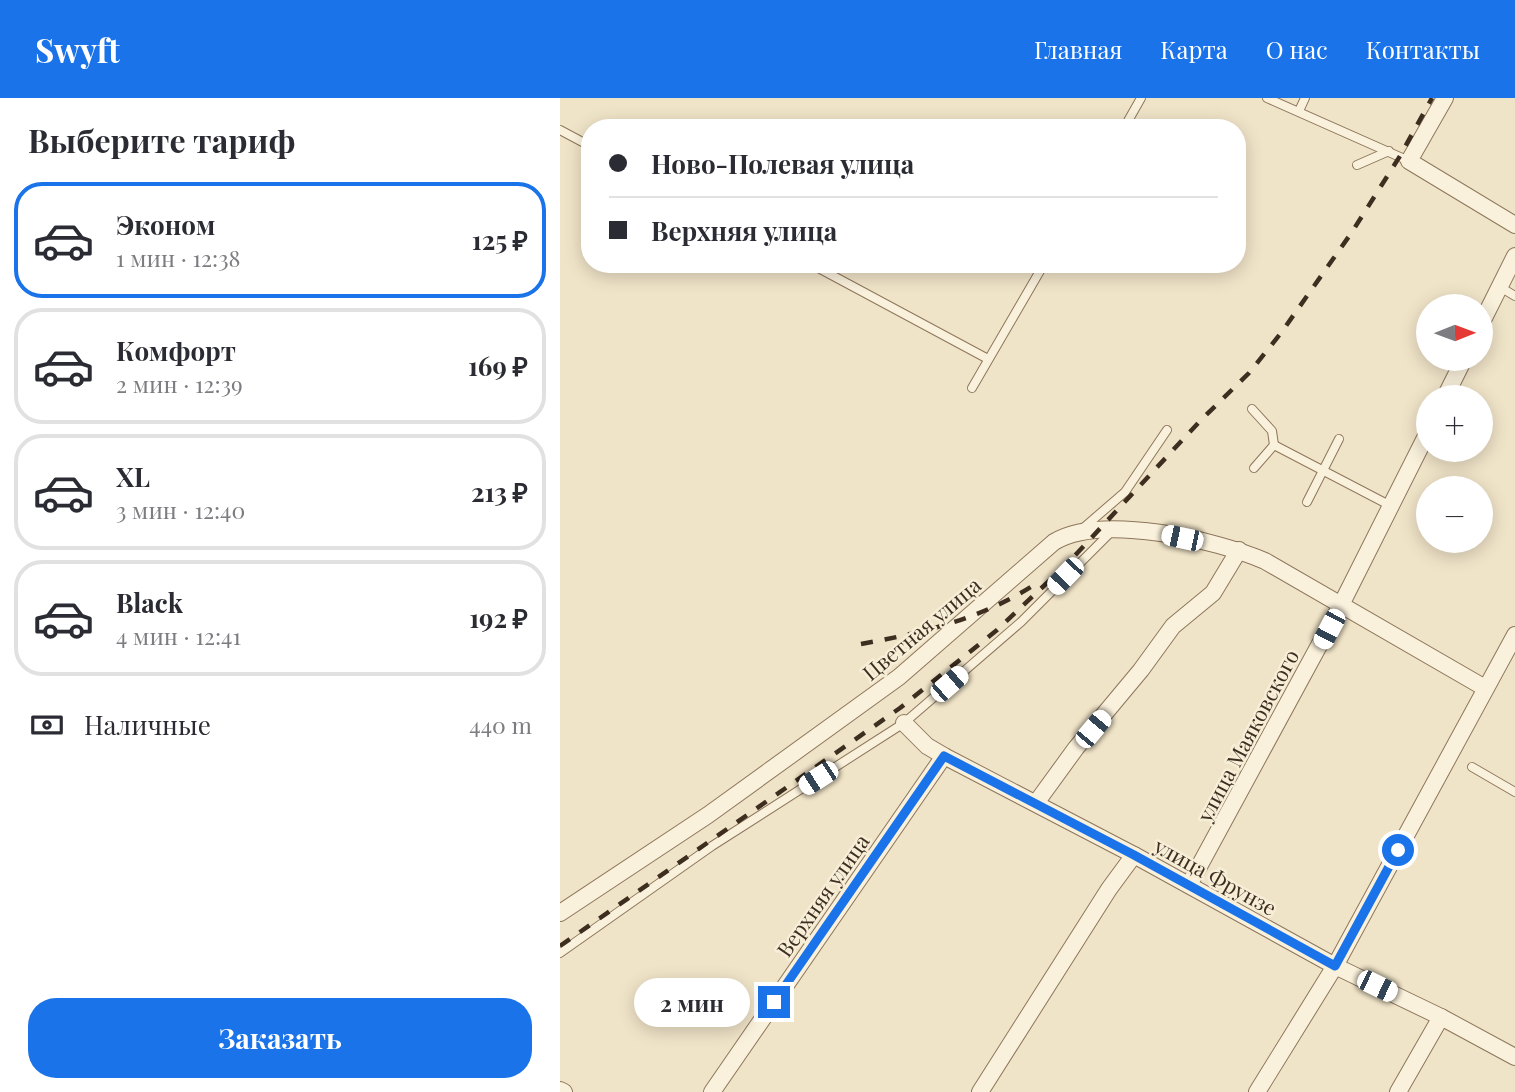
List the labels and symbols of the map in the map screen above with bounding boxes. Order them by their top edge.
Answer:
north arrow [1416,294,1493,371]
car [1160,523,1205,553]
car [1043,554,1088,598]
street label: Цветная улица [856,570,986,686]
car [1310,606,1349,652]
street label: улица Маяковского [1189,644,1304,827]
car [927,662,972,706]
car [1072,706,1115,752]
car [795,758,842,798]
street label: Верхняя улица [769,828,875,962]
street label: улица Фрунзе [1149,830,1282,921]
route start [1382,834,1414,866]
car [1354,967,1401,1005]
callout: 2 мин [634,978,750,1026]
route end [758,986,790,1018]

